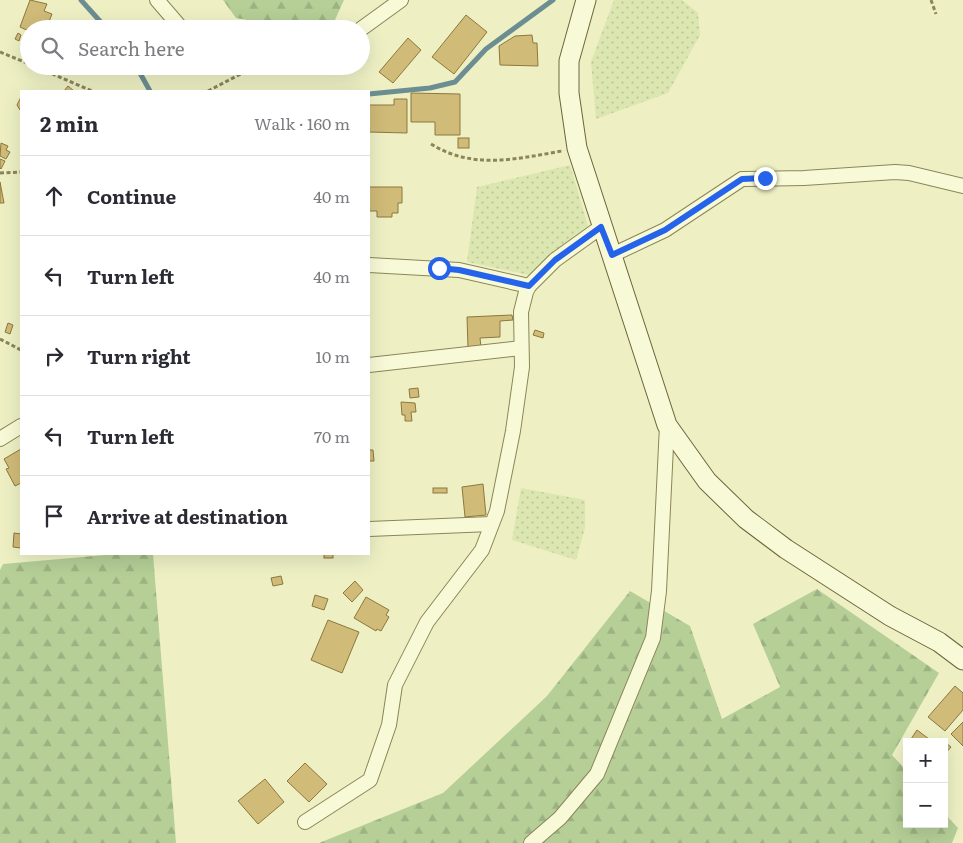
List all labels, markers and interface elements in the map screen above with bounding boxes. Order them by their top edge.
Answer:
search box [20,20,370,75]
icon: search [38,34,66,62]
text: Search here [78,34,185,62]
text: 2 min [40,107,99,138]
text: Walk · 160 m [254,111,350,135]
route end [754,167,777,190]
icon: ahead [40,182,68,210]
text: Continue [87,182,176,210]
text: 40 m [313,184,350,208]
route start [428,257,451,280]
icon: left [40,262,68,290]
text: Turn left [87,262,174,290]
text: 40 m [313,264,350,288]
icon: right [40,342,68,370]
text: Turn right [87,342,191,370]
text: 10 m [316,344,350,368]
icon: left [40,422,68,450]
text: Turn left [87,422,174,450]
text: 70 m [314,424,350,448]
icon: arrive [40,502,68,530]
text: Arrive at destination [87,502,288,530]
map controls [903,738,948,828]
button: + [903,738,948,783]
button: − [903,783,948,828]

